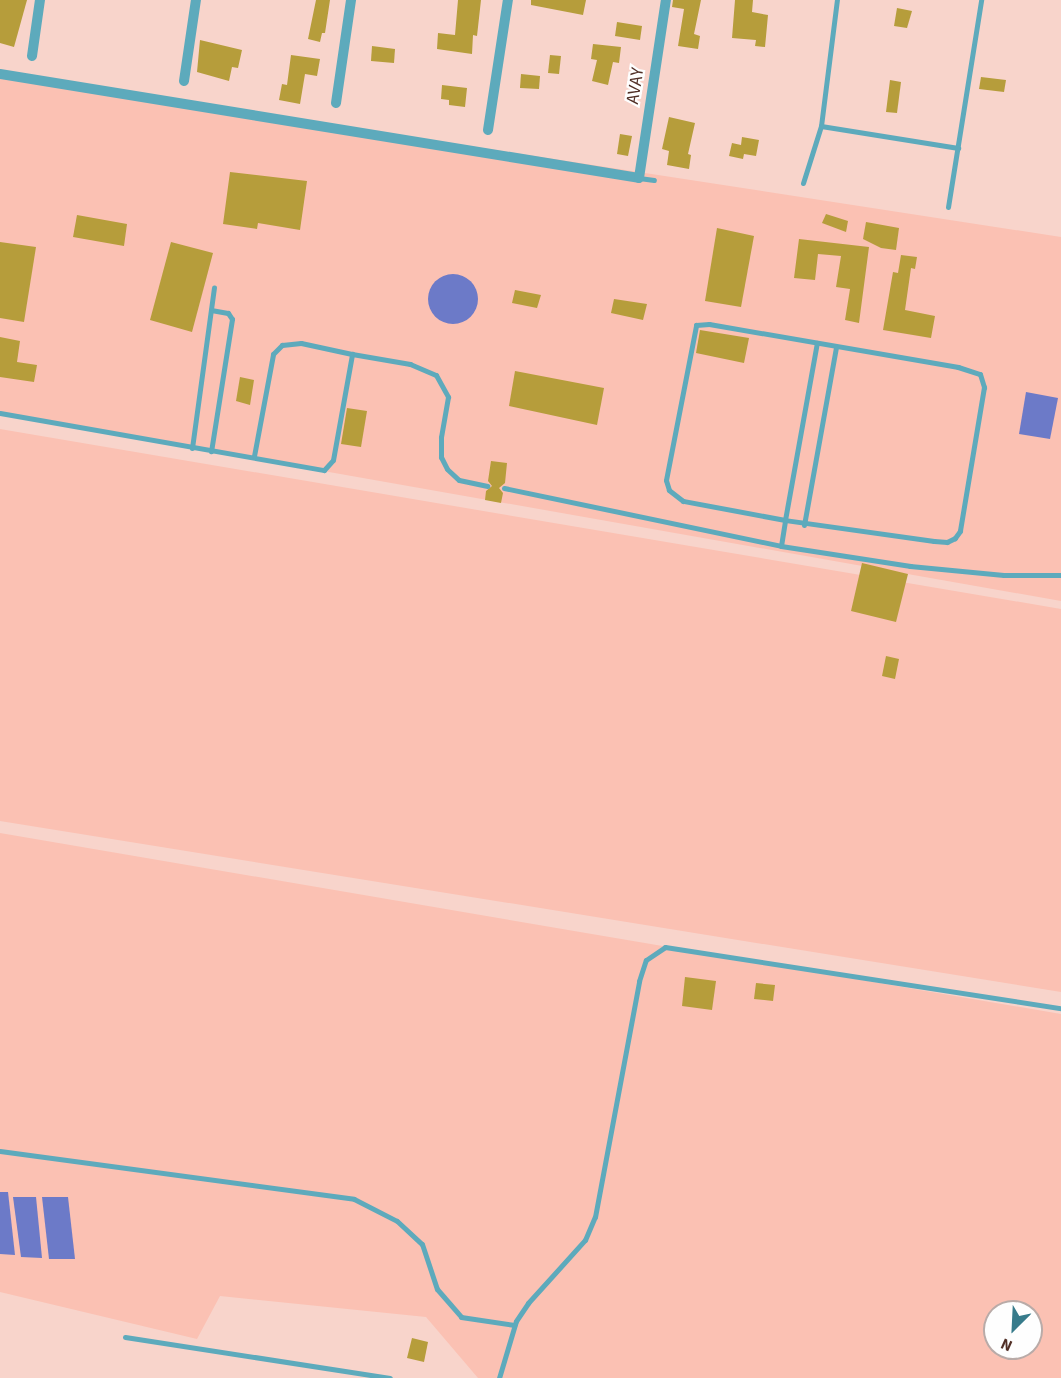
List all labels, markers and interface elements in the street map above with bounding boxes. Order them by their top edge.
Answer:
street label: AVAY [622,66,650,106]
north arrow [983,1300,1043,1360]
text: N [997,1332,1016,1357]

